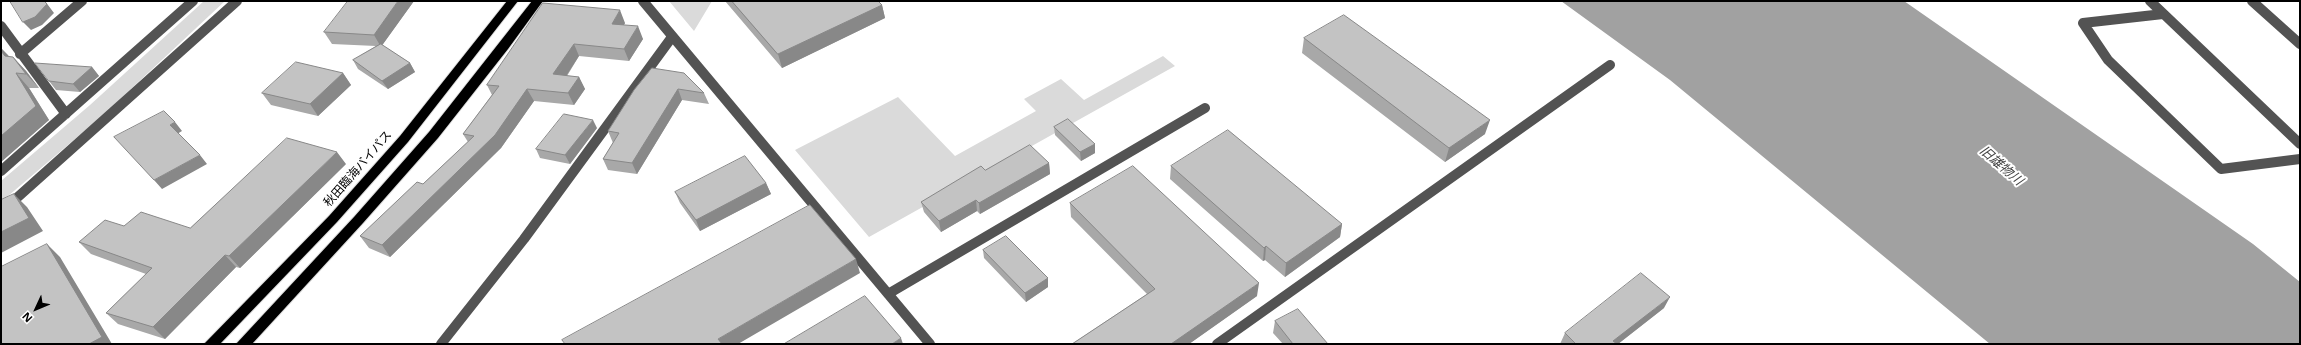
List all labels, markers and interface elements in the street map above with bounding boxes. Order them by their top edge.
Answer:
street label: 秋田臨海バイパス [321,128,395,210]
water label: 旧雄物川 [1976,143,2026,189]
north arrow [16,289,56,329]
text: N [19,309,36,326]

